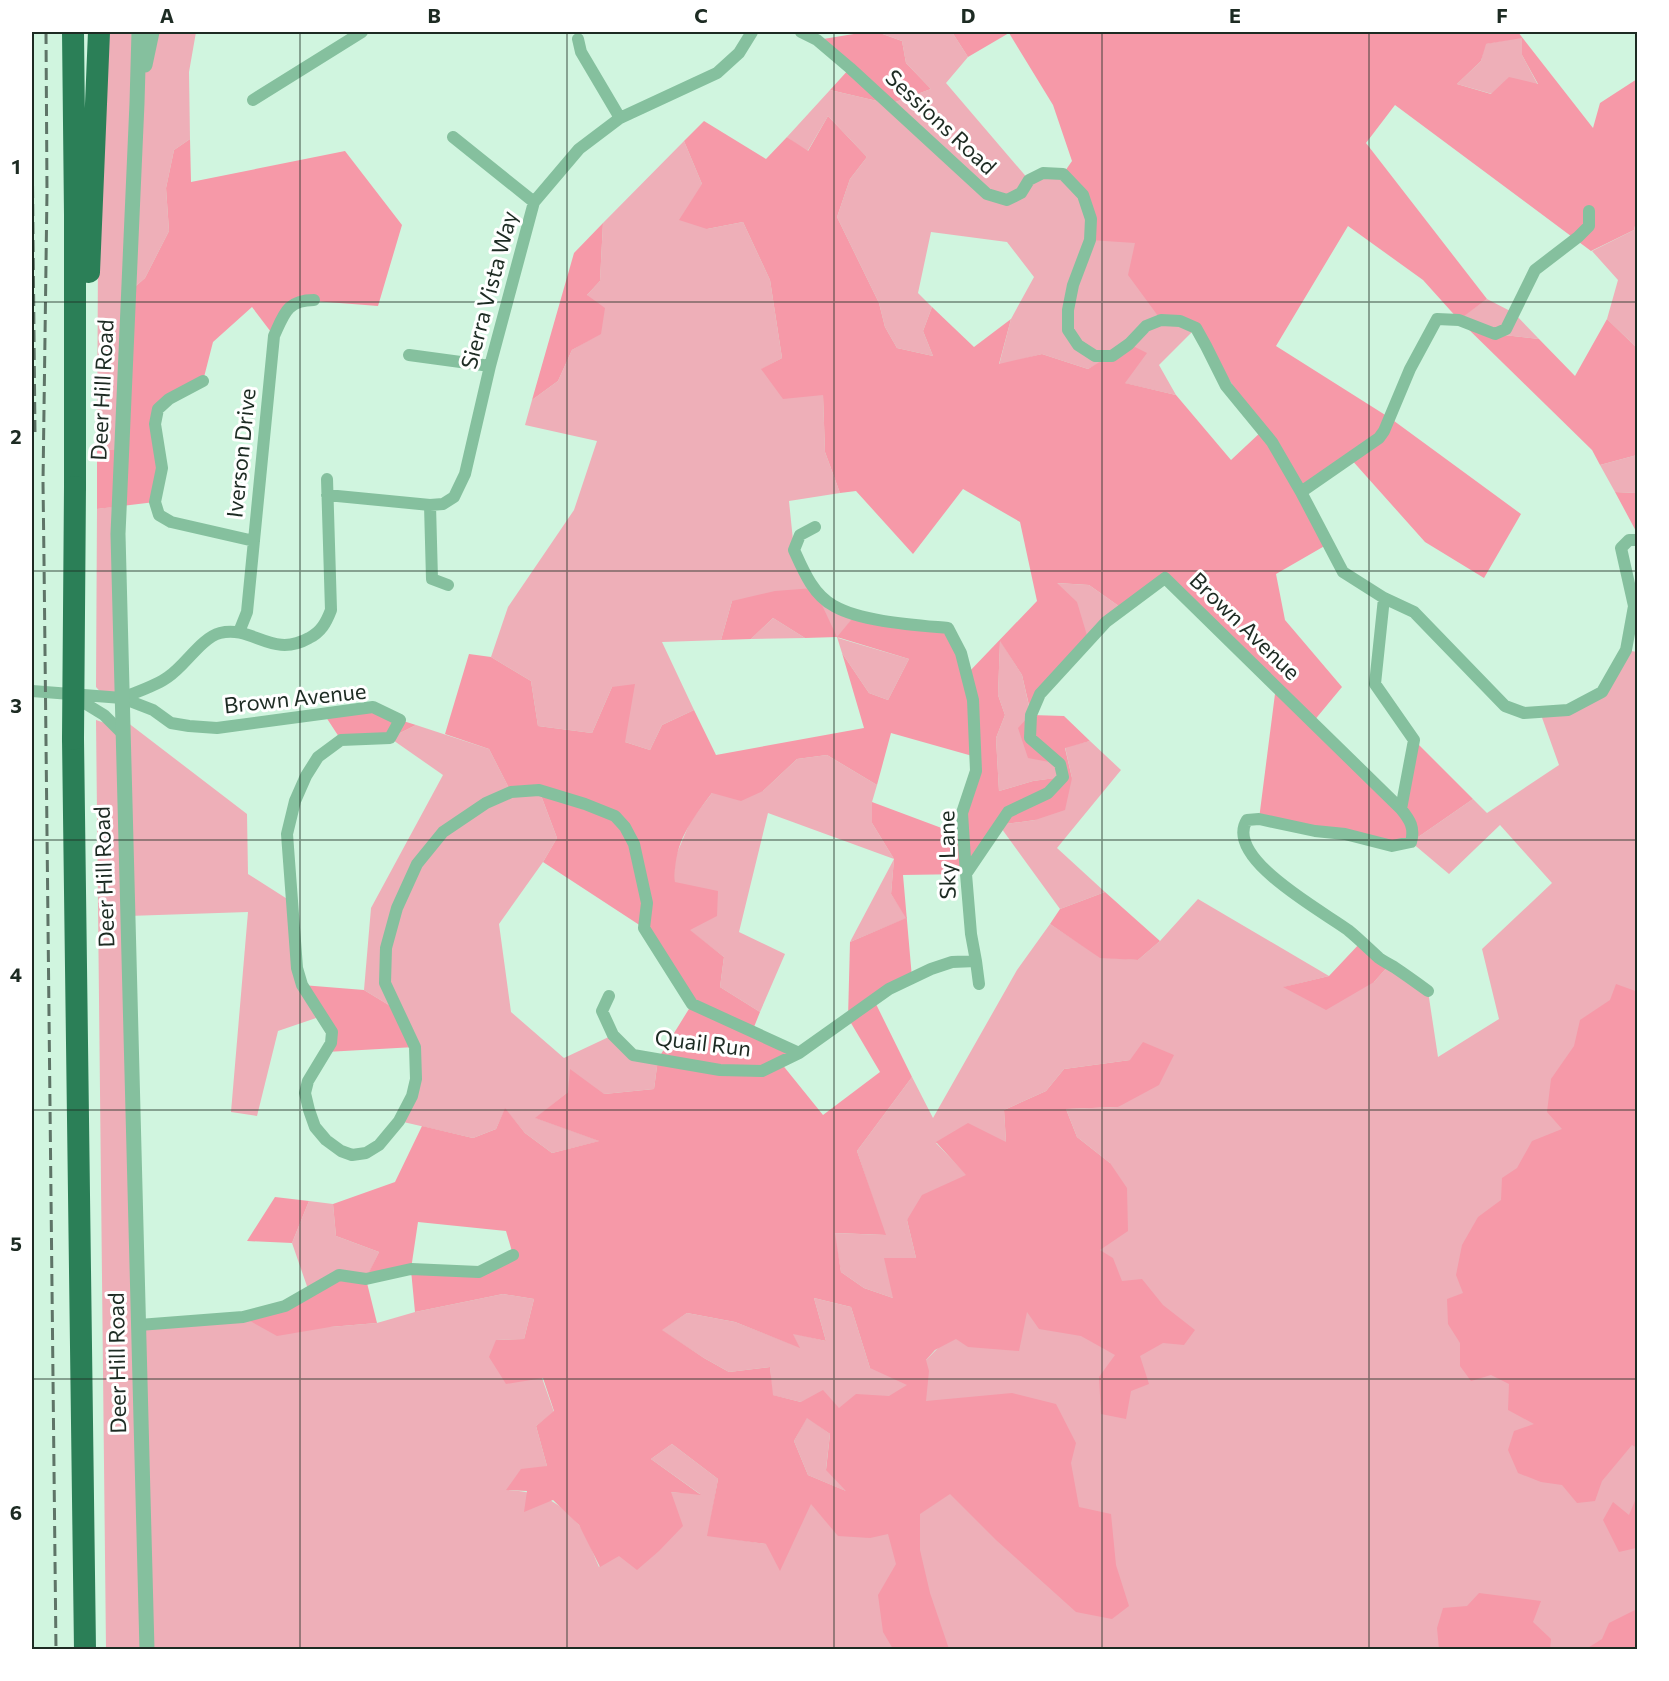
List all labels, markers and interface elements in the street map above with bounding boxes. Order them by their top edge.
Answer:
text: A [160,3,174,27]
text: B [427,3,441,27]
text: C [694,3,708,27]
text: D [961,3,975,27]
text: E [1229,3,1241,27]
text: F [1496,3,1508,27]
street label: Sessions Road [880,64,1002,180]
text: 1 [11,154,21,178]
street label: Sierra Vista Way [454,208,523,372]
street label: Deer Hill Road [84,319,119,461]
street label: Iverson Drive [220,387,261,519]
text: 2 [10,424,22,448]
street label: Brown Avenue [1184,566,1306,685]
street label: Brown Avenue [222,677,368,718]
text: 3 [10,693,22,717]
street label: Deer Hill Road [88,806,119,948]
street label: Sky Lane [932,810,961,900]
text: 4 [10,962,22,986]
street label: Quail Run [653,1023,753,1062]
text: 5 [10,1231,22,1255]
street label: Deer Hill Road [102,1292,131,1434]
text: 6 [10,1500,22,1524]

